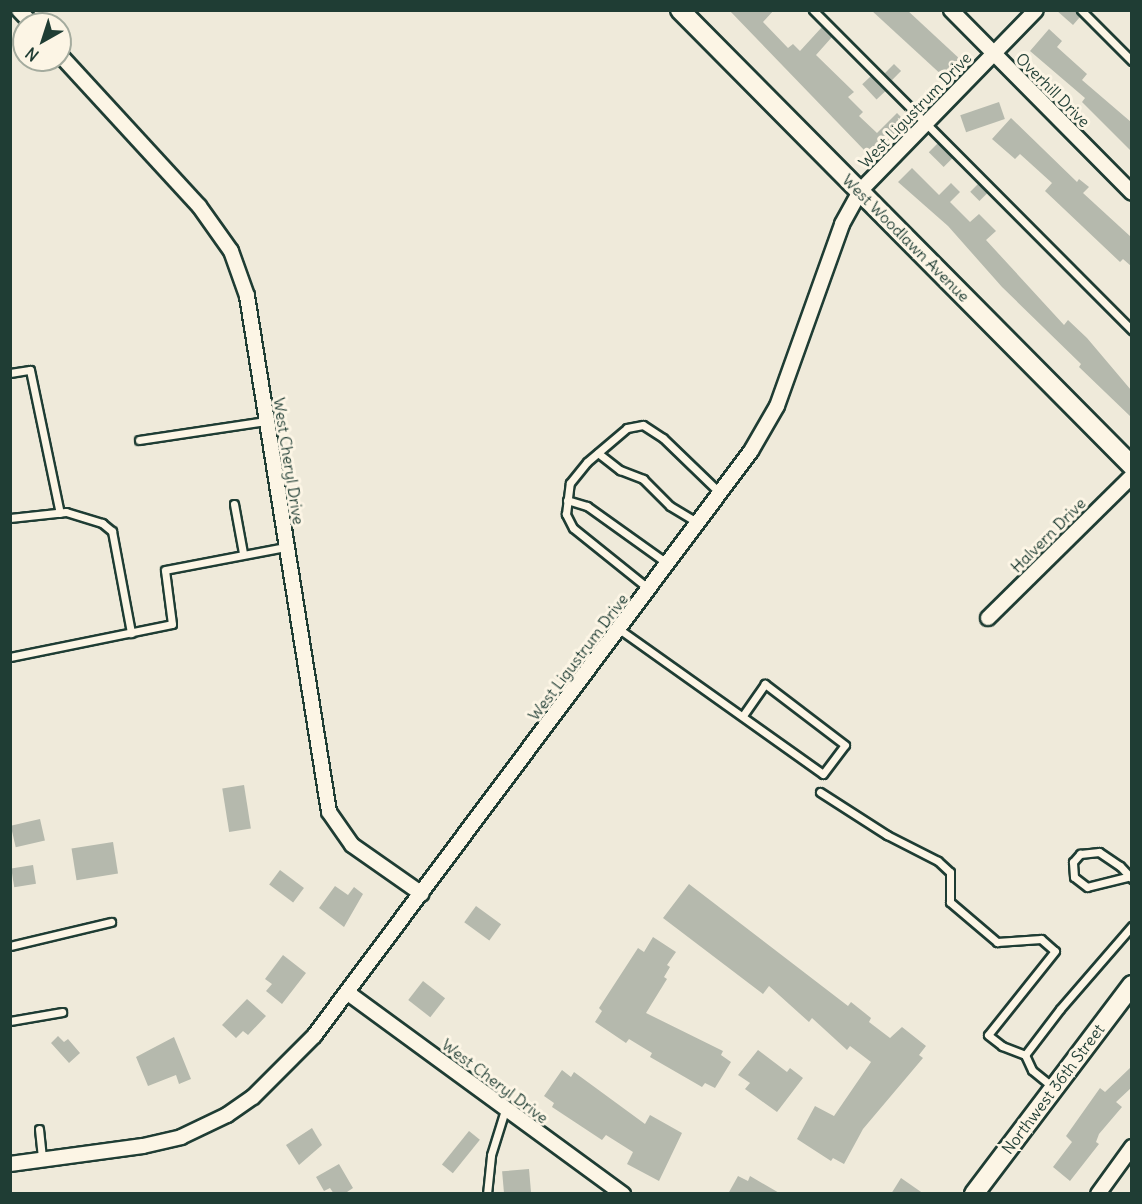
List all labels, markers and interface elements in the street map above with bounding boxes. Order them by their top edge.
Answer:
north arrow [12,12,72,72]
text: N [21,43,43,66]
street label: West Ligustrum Drive [855,48,975,172]
street label: Overhill Drive [1012,49,1094,131]
street label: West Woodlawn Avenue [838,170,974,306]
street label: West Cheryl Drive [269,396,309,526]
street label: Halvern Drive [1007,494,1089,576]
street label: West Ligustrum Drive [524,590,632,724]
street label: Northwest 36th Street [998,1020,1108,1158]
street label: West Cheryl Drive [438,1035,552,1127]

